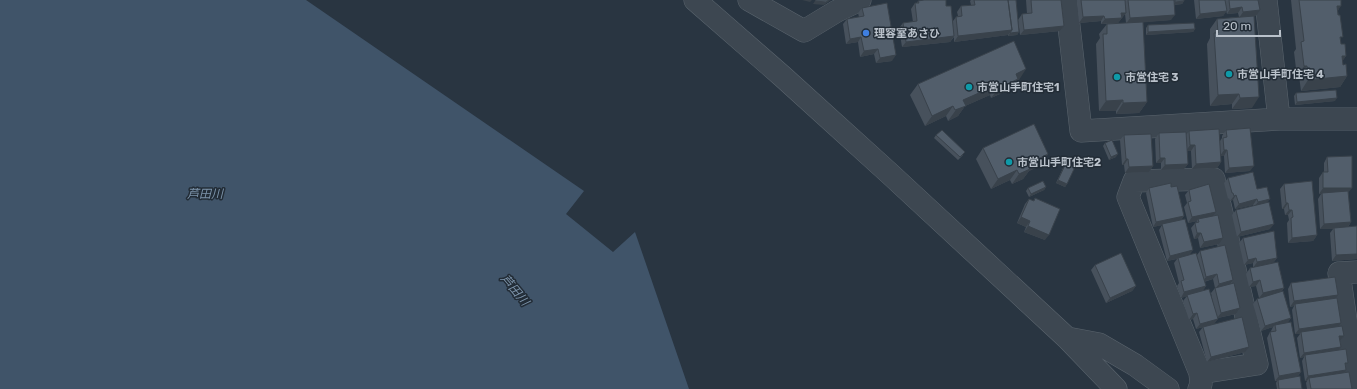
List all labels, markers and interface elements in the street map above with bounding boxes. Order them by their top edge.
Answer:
scale bar [1217,12,1280,38]
text: 20 m [1223,19,1251,33]
place label: 理容室あさひ [874,27,940,40]
marker: 理容室あさひ [861,28,871,38]
place label: 市営山手町住宅 4 [1237,68,1324,81]
marker: 市営山手町住宅 4 [1224,69,1234,79]
place label: 市営住宅 3 [1125,71,1179,84]
marker: 市営住宅 3 [1112,72,1122,82]
place label: 市営山手町住宅1 [977,81,1059,94]
marker: 市営山手町住宅1 [964,82,974,92]
place label: 市営山手町住宅2 [1017,156,1101,169]
marker: 市営山手町住宅2 [1004,157,1014,167]
water label: 芦田川 [187,187,225,201]
water label: 芦田川 [498,272,533,310]

